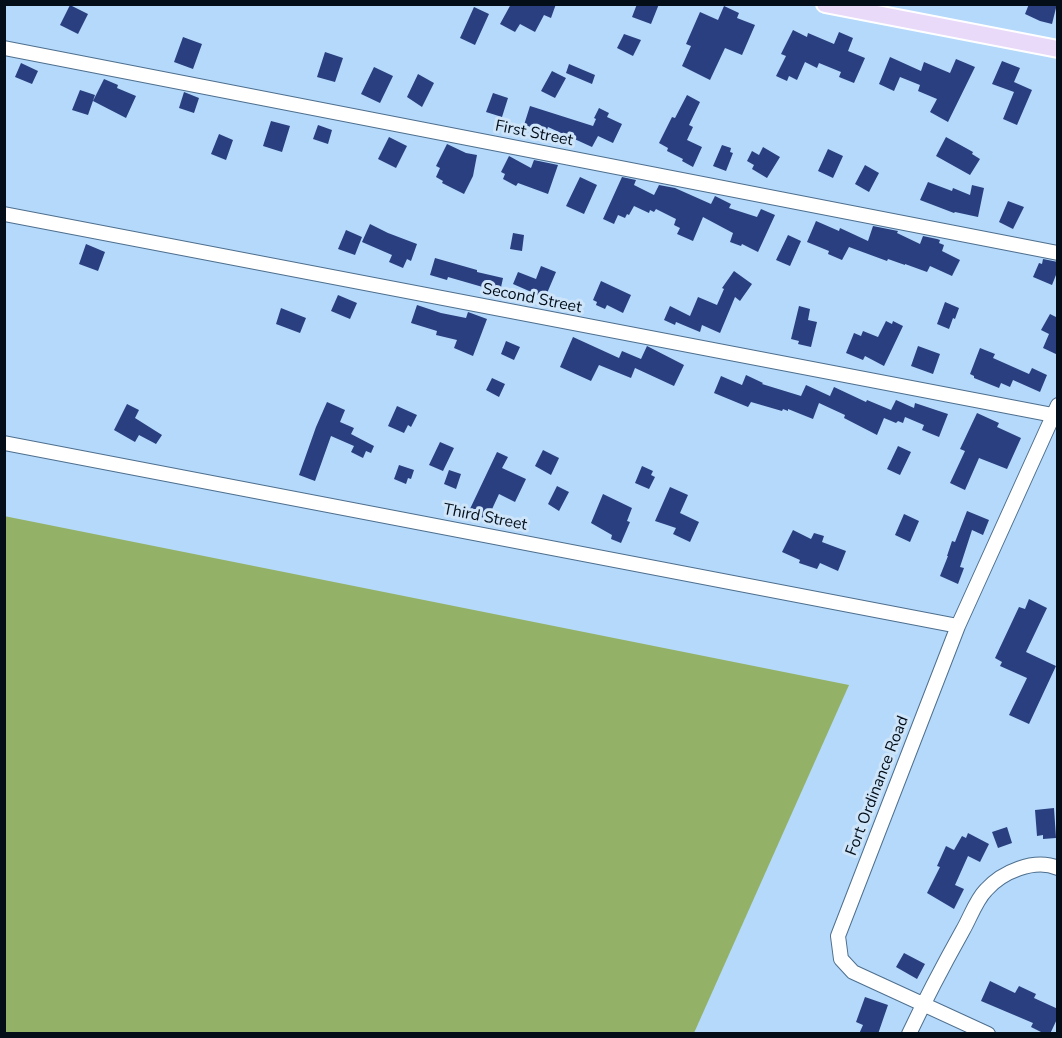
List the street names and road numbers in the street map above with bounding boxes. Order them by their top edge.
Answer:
street label: First Street [493,117,575,151]
street label: Second Street [481,280,583,318]
street label: Third Street [441,500,529,536]
street label: Fort Ordinance Road [843,714,913,858]

